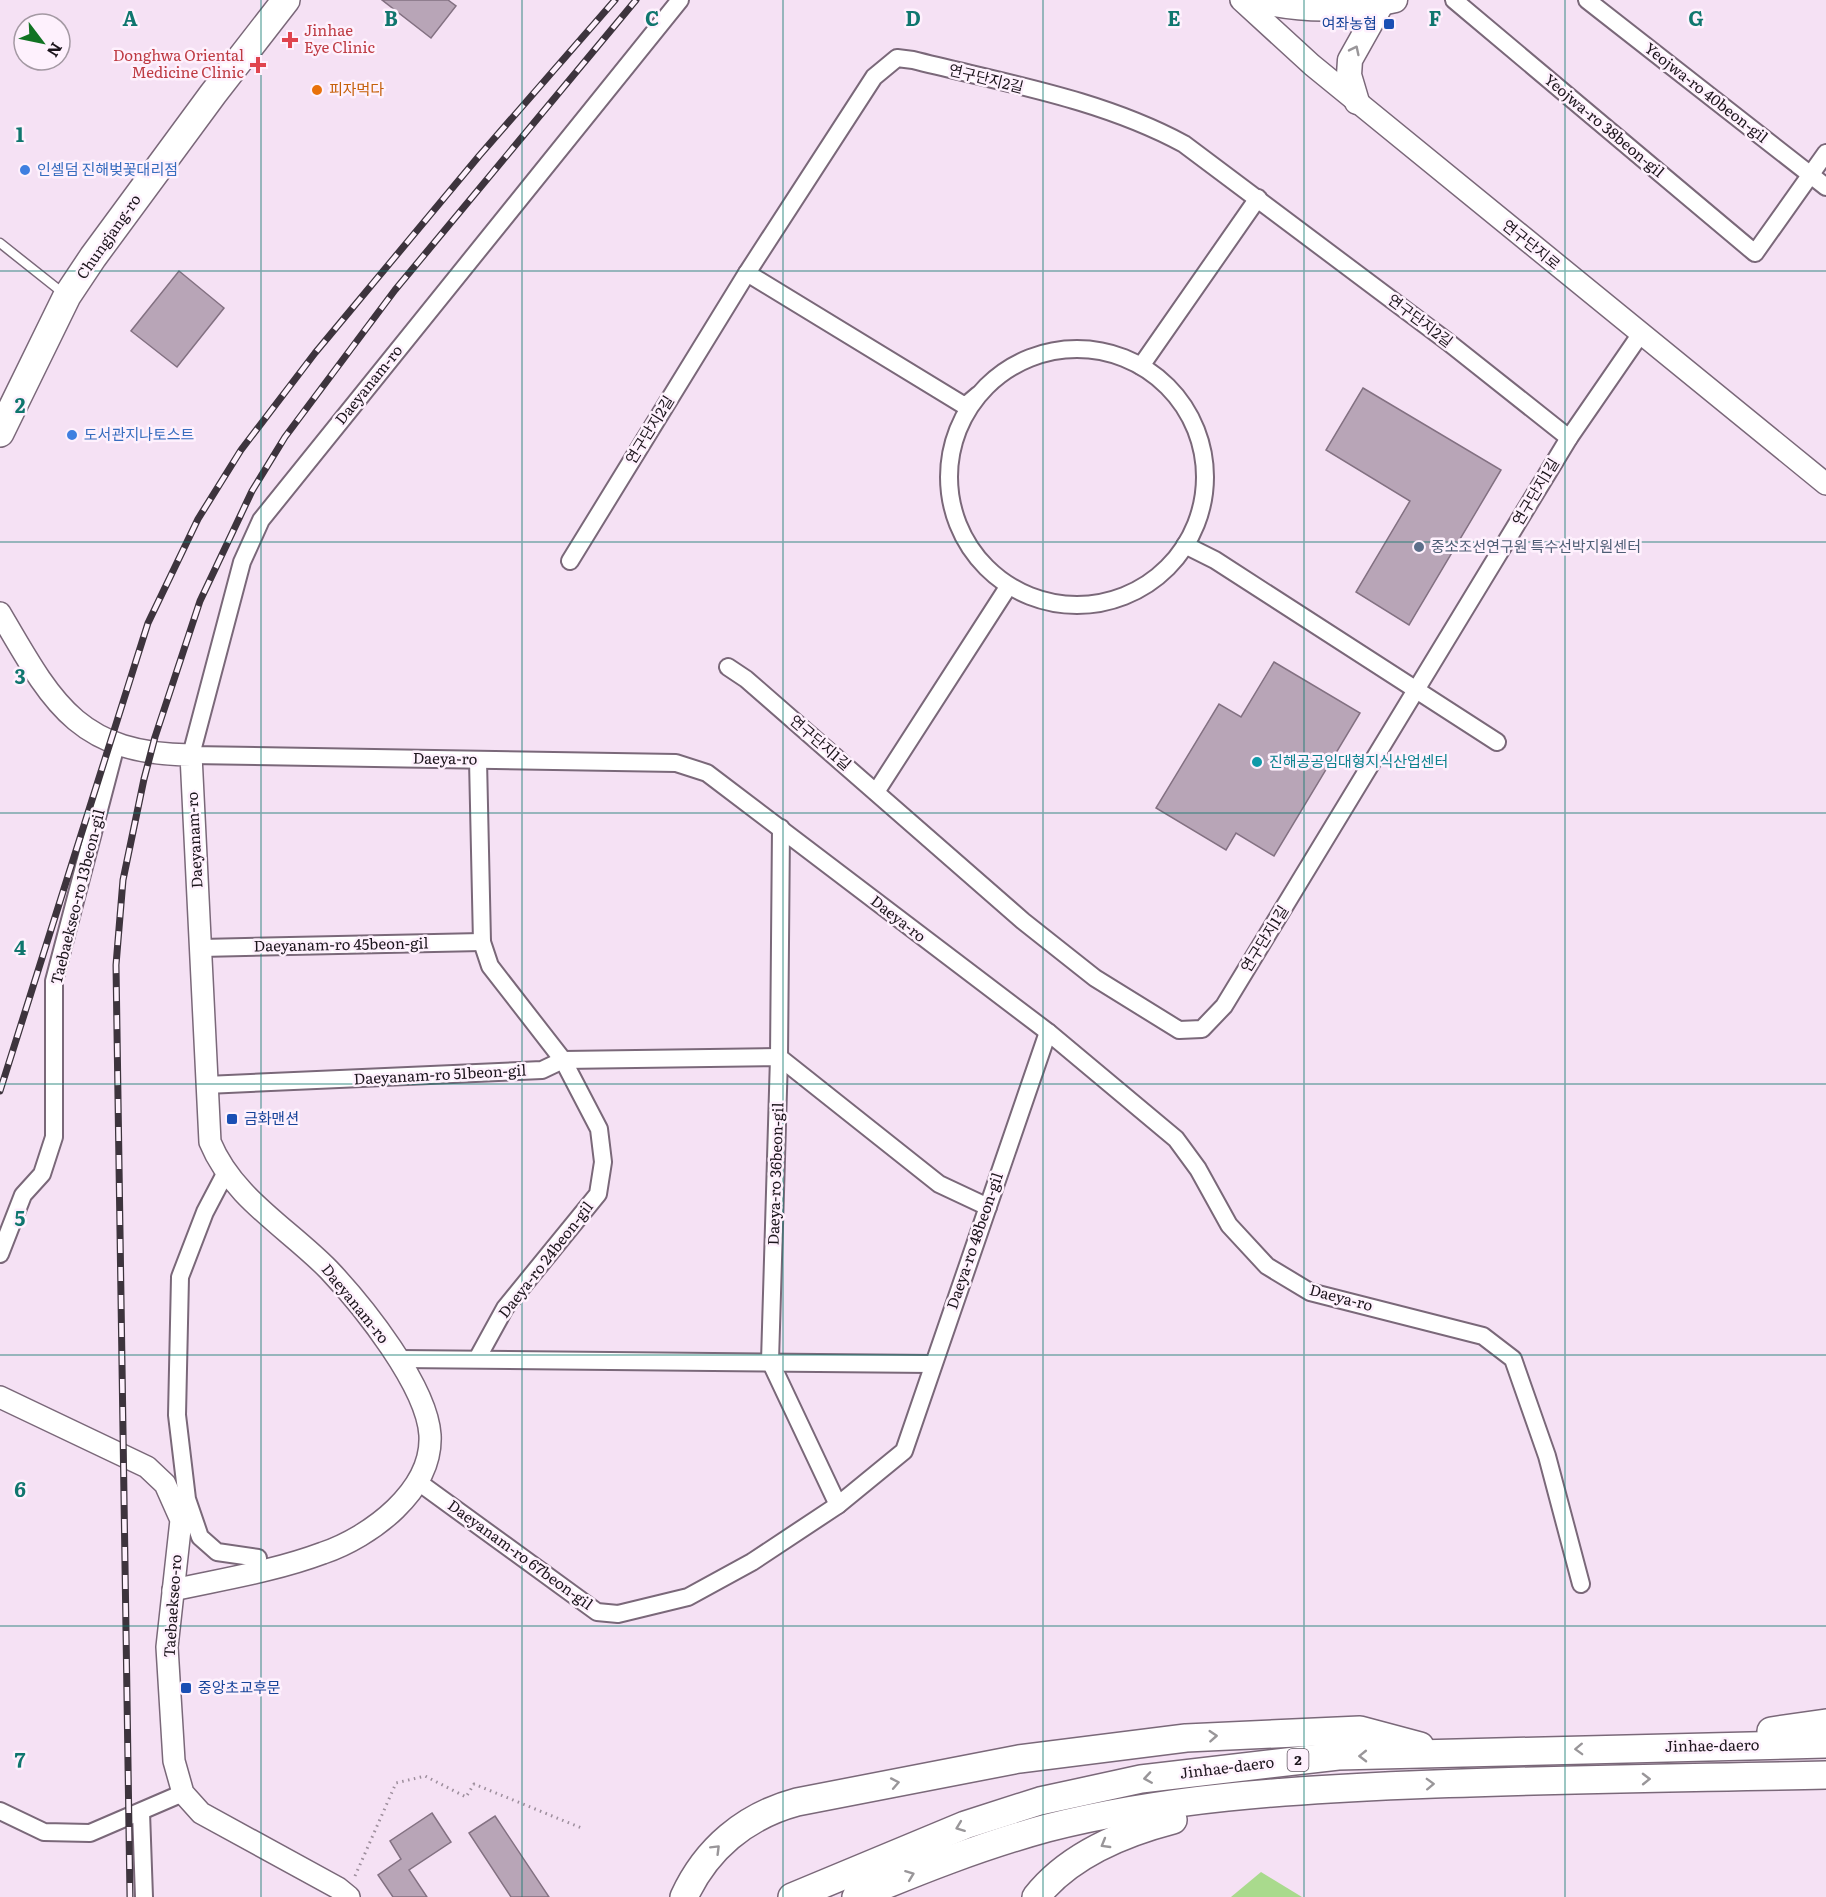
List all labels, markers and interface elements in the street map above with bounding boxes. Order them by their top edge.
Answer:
text: A [122,2,138,32]
text: B [384,2,398,32]
text: C [645,2,659,32]
text: D [905,2,921,32]
text: E [1167,2,1181,32]
text: F [1429,2,1442,32]
text: G [1688,2,1704,32]
place label: 여좌농협 [1322,11,1377,34]
north arrow [12,12,72,72]
marker: 여좌농협 [1382,17,1396,31]
place label: Jinhae Eye Clinic [304,18,376,58]
marker: Jinhae Eye Clinic [281,31,299,49]
street label: Yeojwa-ro 40beon-gil [1640,36,1774,147]
text: N [42,38,69,63]
place label: Donghwa Oriental Medicine Clinic [113,43,245,83]
one-way arrow [1348,46,1359,57]
marker: Donghwa Oriental Medicine Clinic [249,56,267,74]
street label: 연구단지2길 [946,57,1026,98]
street label: Yeojwa-ro 38beon-gil [1540,68,1670,182]
place label: 피자먹다 [329,77,384,100]
marker: 피자먹다 [310,83,324,97]
text: 1 [16,118,24,148]
place label: 인셀덤 진해벚꽃대리점 [37,157,178,180]
marker: 인셀덤 진해벚꽃대리점 [18,163,32,177]
street label: Chungjang-ro [70,189,146,283]
street label: 연구단지로 [1498,213,1566,274]
street label: 연구단지2길 [1383,288,1458,352]
street label: Daeyanam-ro [328,339,407,429]
text: 2 [15,389,26,419]
street label: 연구단지2길 [619,391,679,468]
place label: 도서관지나토스트 [84,422,195,445]
marker: 도서관지나토스트 [65,428,79,442]
street label: 연구단지1길 [1506,453,1564,529]
place label: 중소조선연구원 특수선박지원센터 [1431,534,1641,557]
marker: 중소조선연구원 특수선박지원센터 [1412,540,1426,554]
text: 3 [14,660,26,690]
street label: 연구단지1길 [785,709,857,775]
street label: Daeya-ro [413,745,478,770]
place label: 진해공공임대형지식산업센터 [1269,749,1448,772]
marker: 진해공공임대형지식산업센터 [1250,755,1264,769]
street label: Daeyanam-ro [179,791,208,889]
street label: Taebaekseo-ro 13beon-gil [44,807,109,987]
street label: Daeya-ro [866,889,932,947]
street label: 연구단지1길 [1234,900,1293,976]
street label: Daeyanam-ro 45beon-gil [253,930,429,957]
text: 4 [14,931,26,961]
street label: Daeyanam-ro 51beon-gil [353,1057,527,1090]
street label: Daeya-ro 36beon-gil [761,1102,788,1246]
place label: 금화맨션 [244,1106,299,1129]
marker: 금화맨션 [225,1112,239,1126]
street label: Daeya-ro 48beon-gil [939,1169,1008,1312]
street label: Daeya-ro 24beon-gil [492,1196,598,1322]
text: 5 [15,1202,26,1232]
street label: Daeyanam-ro [317,1258,396,1348]
street label: Daeya-ro [1307,1277,1376,1316]
text: 6 [14,1473,26,1503]
street label: Daeyanam-ro 67beon-gil [443,1493,598,1614]
street label: Taebaekseo-ro [156,1553,187,1658]
place label: 중앙초교후문 [198,1675,281,1698]
marker: 중앙초교후문 [179,1681,193,1695]
one-way arrow [1208,1730,1217,1743]
street label: Jinhae-daero [1664,1732,1760,1757]
one-way arrow [1574,1743,1583,1756]
text: 7 [15,1744,26,1774]
street label: Jinhae-daero [1178,1749,1275,1784]
road number: 2 [1288,1749,1308,1771]
one-way arrow [1358,1750,1367,1762]
one-way arrow [1143,1771,1153,1784]
one-way arrow [1641,1773,1650,1785]
one-way arrow [890,1777,900,1790]
one-way arrow [1425,1778,1434,1791]
one-way arrow [955,1820,965,1833]
one-way arrow [1101,1837,1111,1848]
one-way arrow [710,1845,720,1856]
one-way arrow [904,1870,915,1882]

